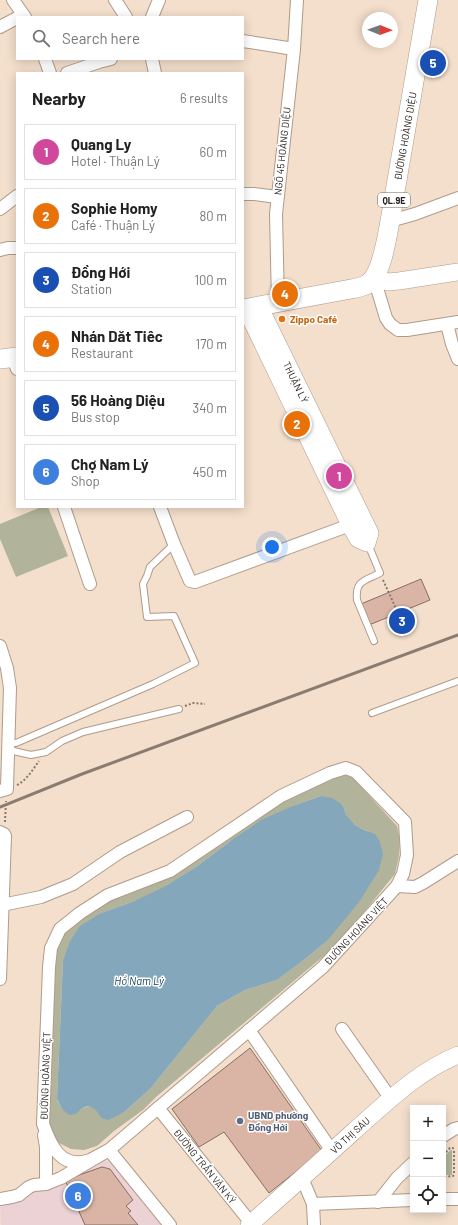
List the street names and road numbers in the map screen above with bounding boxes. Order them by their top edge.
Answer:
street label: ĐƯỜNG HOÀNG DIỆU [391,91,419,181]
street label: NGÕ 45 HOÀNG DIỆU [271,106,293,196]
road number: QL.9E [378,193,410,207]
street label: THUẬN LÝ [281,359,311,405]
street label: ĐƯỜNG HOÀNG VIỆT [322,894,391,967]
street label: ĐƯỜNG HOÀNG VIỆT [37,1031,53,1120]
street label: VÕ THỊ SÁU [328,1114,372,1156]
street label: ĐƯỜNG TRẦN VĂN KÝ [171,1126,239,1206]

